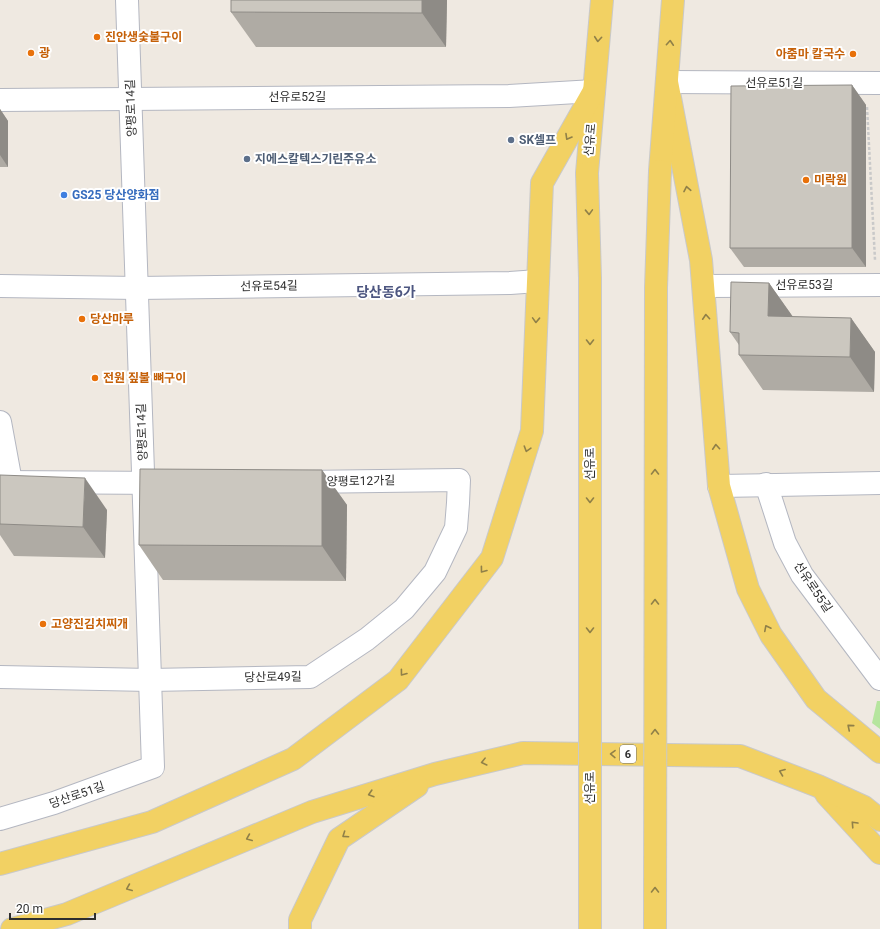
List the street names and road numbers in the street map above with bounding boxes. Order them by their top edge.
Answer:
street label: 선유로51길 [745,76,803,90]
street label: 양평로14길 [123,79,139,137]
street label: 선유로52길 [268,90,326,104]
street label: 선유로 [582,123,598,157]
street label: 선유로54길 [240,278,298,294]
street label: 선유로53길 [775,278,833,292]
street label: 양평로14길 [134,403,150,461]
street label: 선유로 [583,447,597,481]
street label: 양평로12가길 [327,473,395,489]
street label: 선유로55길 [791,559,835,615]
street label: 당산로49길 [244,669,302,685]
road number: 6 [620,745,636,763]
street label: 선유로 [583,771,597,805]
street label: 당산로51길 [47,779,107,811]

